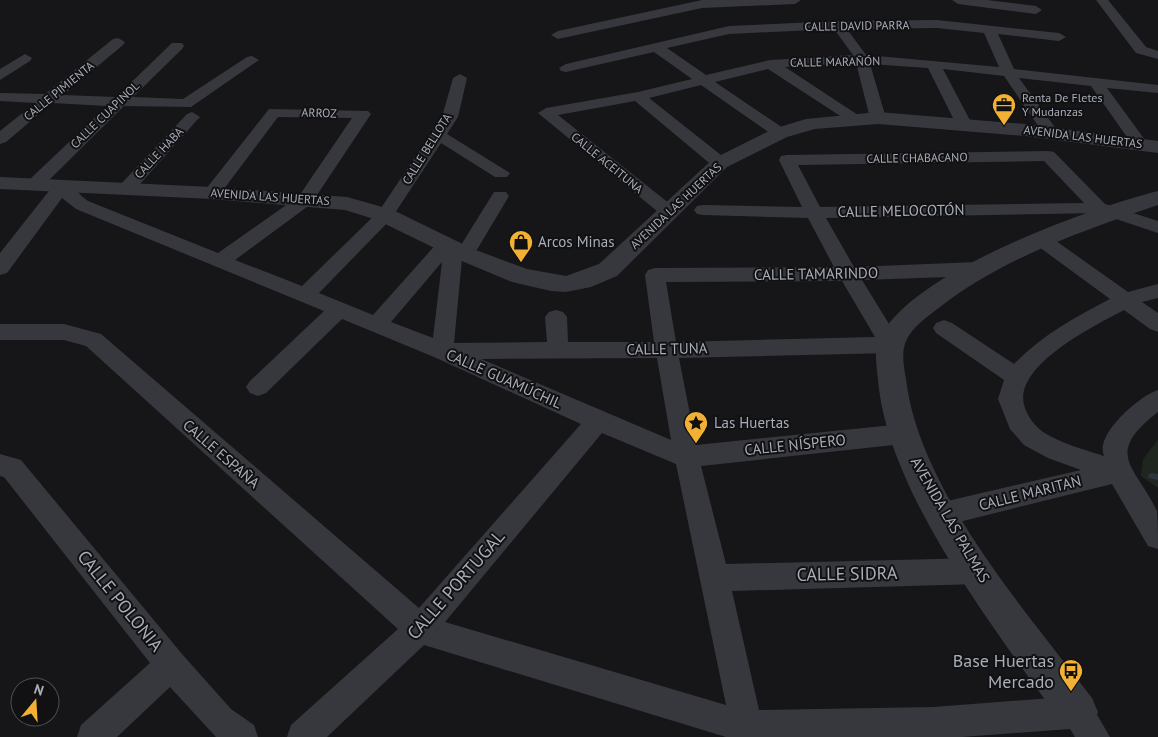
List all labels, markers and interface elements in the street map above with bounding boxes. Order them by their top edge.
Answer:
street label: CALLE DAVID PARRA [804,17,910,34]
street label: CALLE MARAÑÓN [790,53,880,70]
street label: CALLE PIMIENTA [20,58,97,124]
street label: CALLE CUAPINOL [67,78,142,151]
place label: Renta De Fletes Y Mudanzas [1022,90,1103,119]
office icon: Renta De Fletes Y Mudanzas [991,92,1017,126]
street label: ARROZ [301,104,337,121]
street label: CALLE BELLOTA [399,110,454,187]
street label: AVENIDA LAS HUERTAS [1023,122,1143,151]
street label: CALLE HABA [131,124,186,181]
street label: CALLE ACEITUNA [568,129,646,196]
street label: CALLE CHABACANO [866,149,968,166]
street label: AVENIDA LAS HUERTAS [627,159,724,252]
street label: AVENIDA LAS HUERTAS [210,185,330,208]
street label: CALLE MELOCOTÓN [837,200,965,221]
shop icon: Arcos Minas [508,229,534,263]
place label: Arcos Minas [538,232,615,251]
street label: CALLE TAMARINDO [754,263,878,284]
street label: CALLE TUNA [626,338,708,359]
street label: CALLE GUAMÚCHIL [443,345,565,413]
place icon: Las Huertas [683,410,709,444]
place label: Las Huertas [714,413,789,432]
street label: CALLE ESPAÑA [179,415,264,492]
street label: CALLE NÍSPERO [743,430,847,459]
street label: AVENIDA LAS PALMAS [907,454,994,586]
street label: CALLE MARITAN [977,471,1083,514]
street label: CALLE PORTUGAL [402,525,509,644]
street label: CALLE POLONIA [73,545,169,656]
street label: CALLE SIDRA [796,561,898,586]
place label: Base Huertas Mercado [953,649,1054,693]
bus stop icon: Base Huertas Mercado [1058,658,1084,692]
north arrow [10,677,60,727]
text: N [32,680,46,700]

